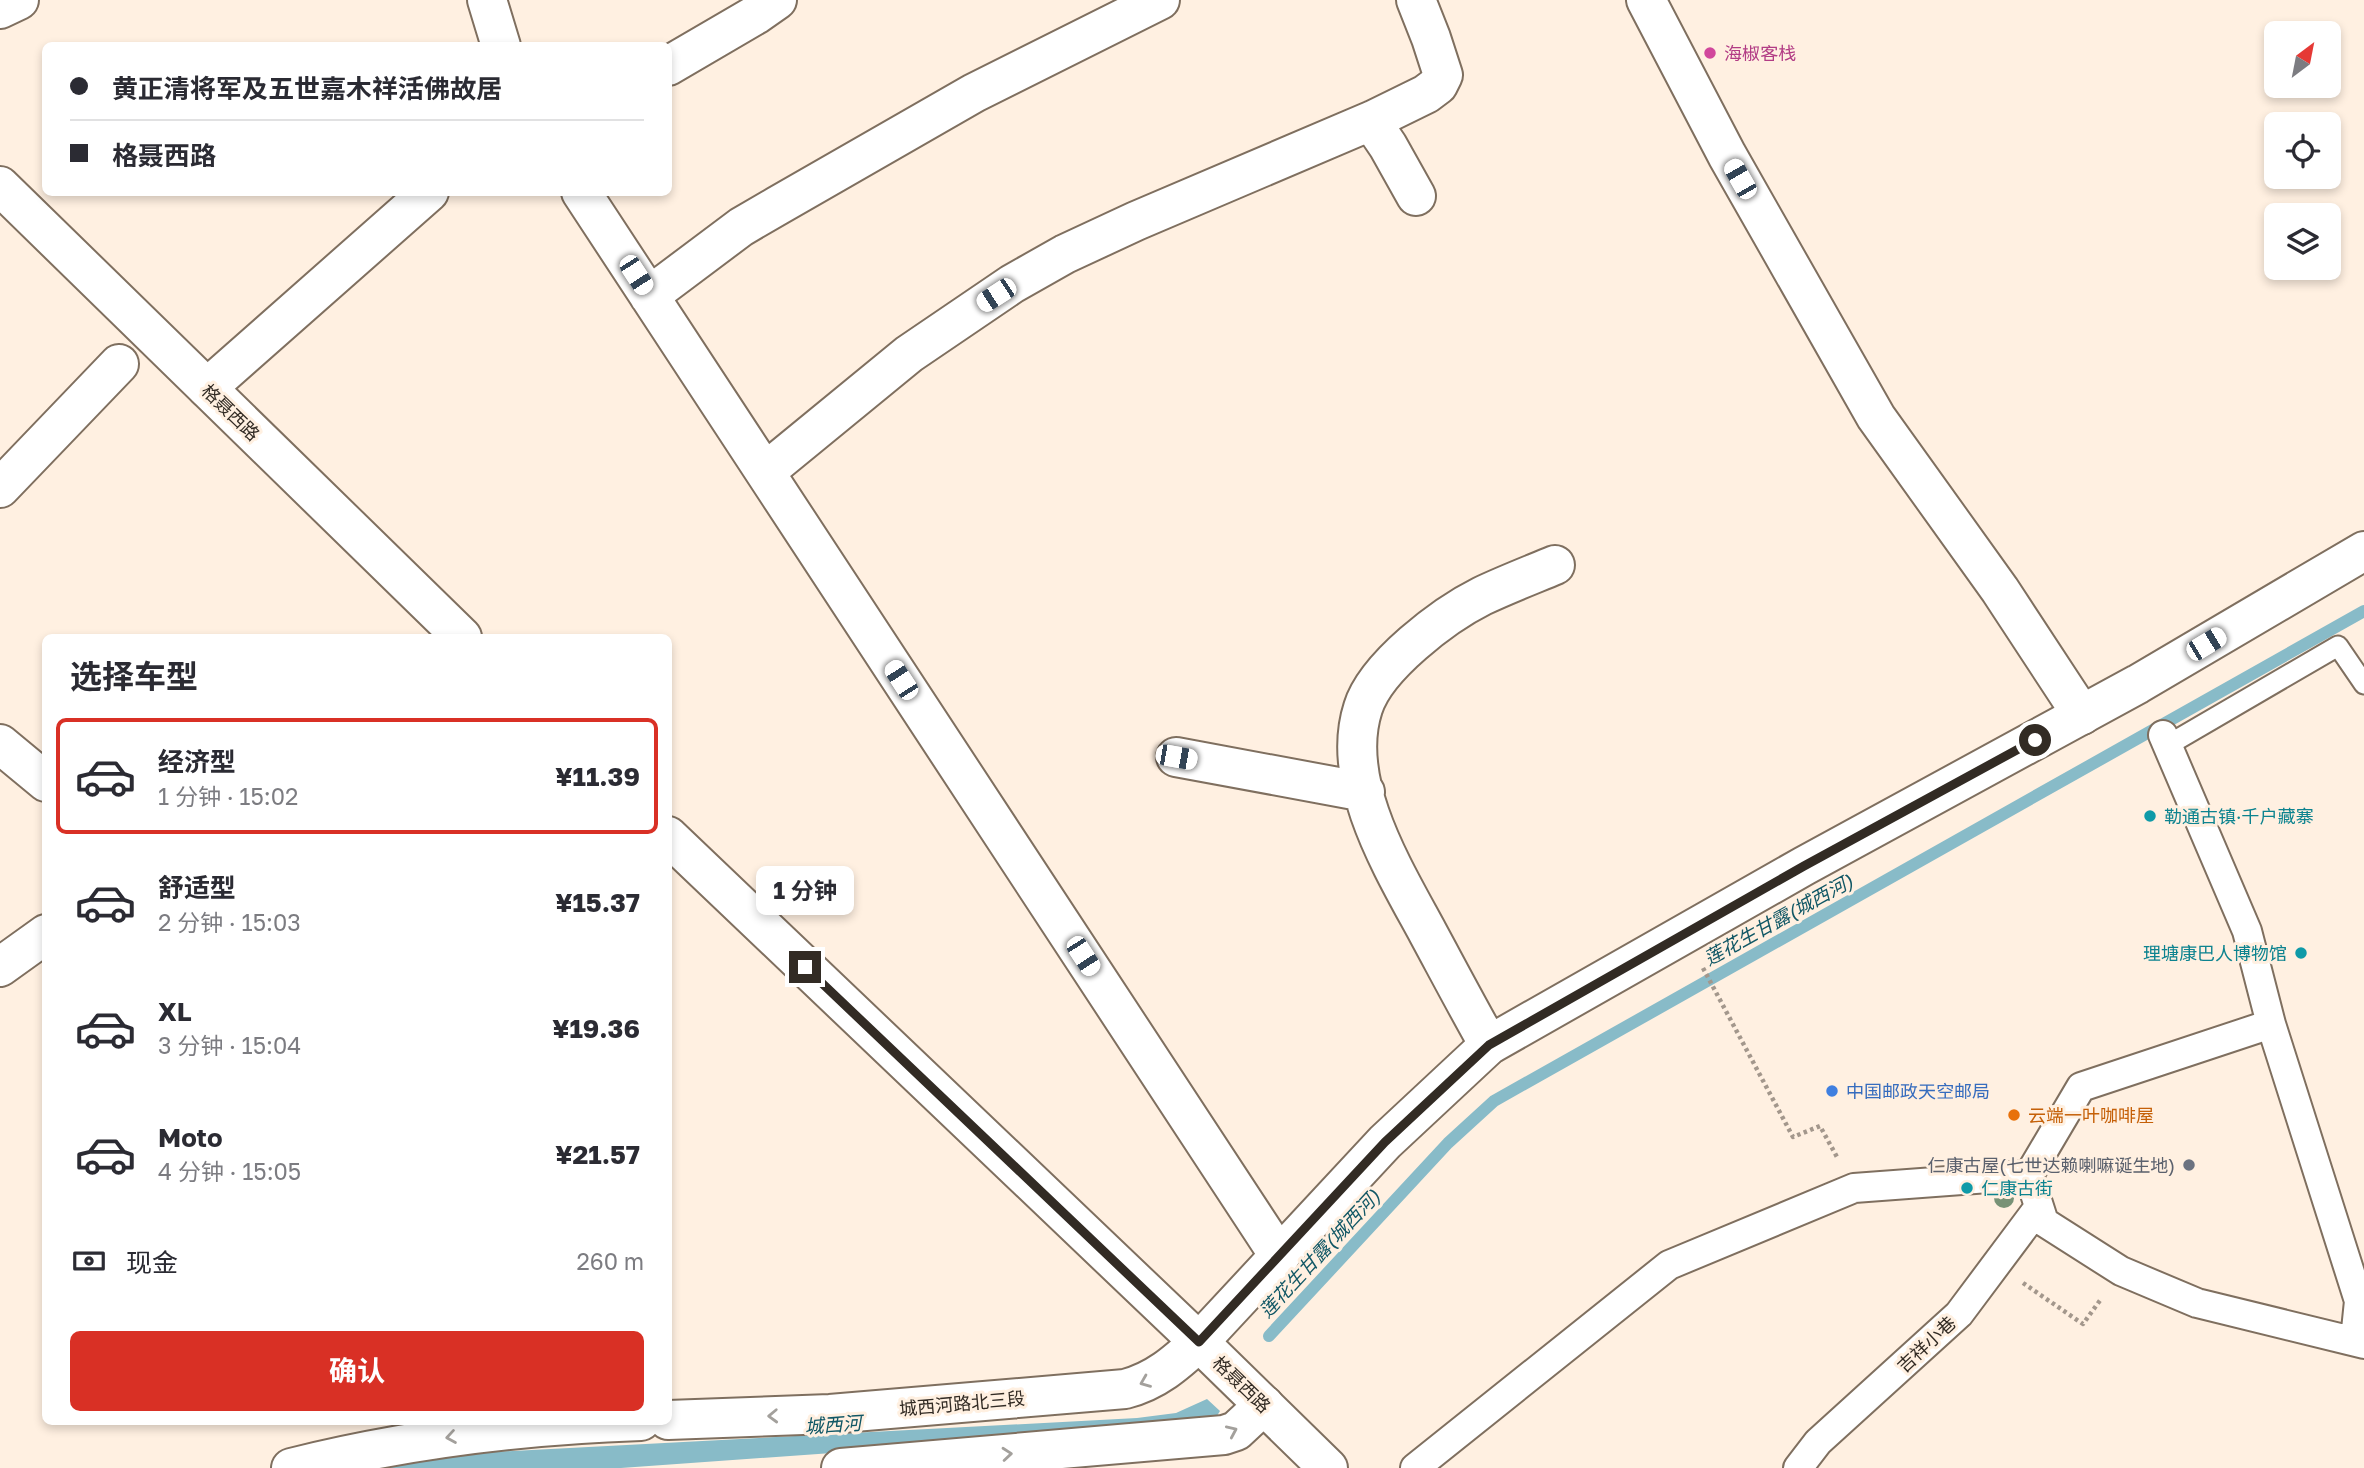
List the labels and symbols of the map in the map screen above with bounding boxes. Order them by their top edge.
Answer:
north arrow [2264,21,2342,98]
place label: 海椒客栈 [1724,42,1796,64]
marker: 海椒客栈 [1702,45,1718,61]
car [1721,156,1760,202]
car [616,252,657,298]
car [973,275,1020,315]
street label: 格聂西路 [197,379,265,445]
car [2183,624,2230,664]
car [881,657,922,703]
route start [2019,724,2051,756]
car [1154,743,1199,771]
place label: 勒通古镇·千户藏寨 [2164,805,2313,827]
marker: 勒通古镇·千户藏寨 [2142,808,2158,824]
callout: 1 分钟 [756,866,854,914]
water label: 莲花生甘露(城西河) [1700,868,1857,969]
car [1063,933,1104,979]
place label: 理塘康巴人博物馆 [2143,942,2287,964]
marker: 理塘康巴人博物馆 [2293,945,2309,961]
route end [789,951,821,983]
place label: 中国邮政天空邮局 [1846,1080,1990,1102]
marker: 中国邮政天空邮局 [1824,1083,1840,1099]
place label: 云端一叶咖啡屋 [2028,1104,2154,1126]
marker: 云端一叶咖啡屋 [2006,1107,2022,1123]
place label: 仁康古屋(七世达赖喇嘛诞生地) [1927,1154,2175,1176]
marker: 仁康古屋(七世达赖喇嘛诞生地) [2181,1157,2197,1173]
place label: 仁康古街 [1981,1177,2053,1199]
marker: 仁康古街 [1959,1180,1975,1196]
water label: 莲花生甘露(城西河) [1254,1184,1385,1322]
street label: 吉祥小巷 [1892,1311,1960,1377]
street label: 格聂西路 [1208,1351,1276,1417]
one-way arrow [1140,1373,1152,1387]
street label: 城西河路北三段 [898,1387,1026,1419]
one-way arrow [767,1409,778,1424]
water label: 城西河 [804,1410,866,1437]
one-way arrow [1225,1425,1237,1439]
one-way arrow [446,1429,457,1444]
one-way arrow [1002,1447,1013,1462]

